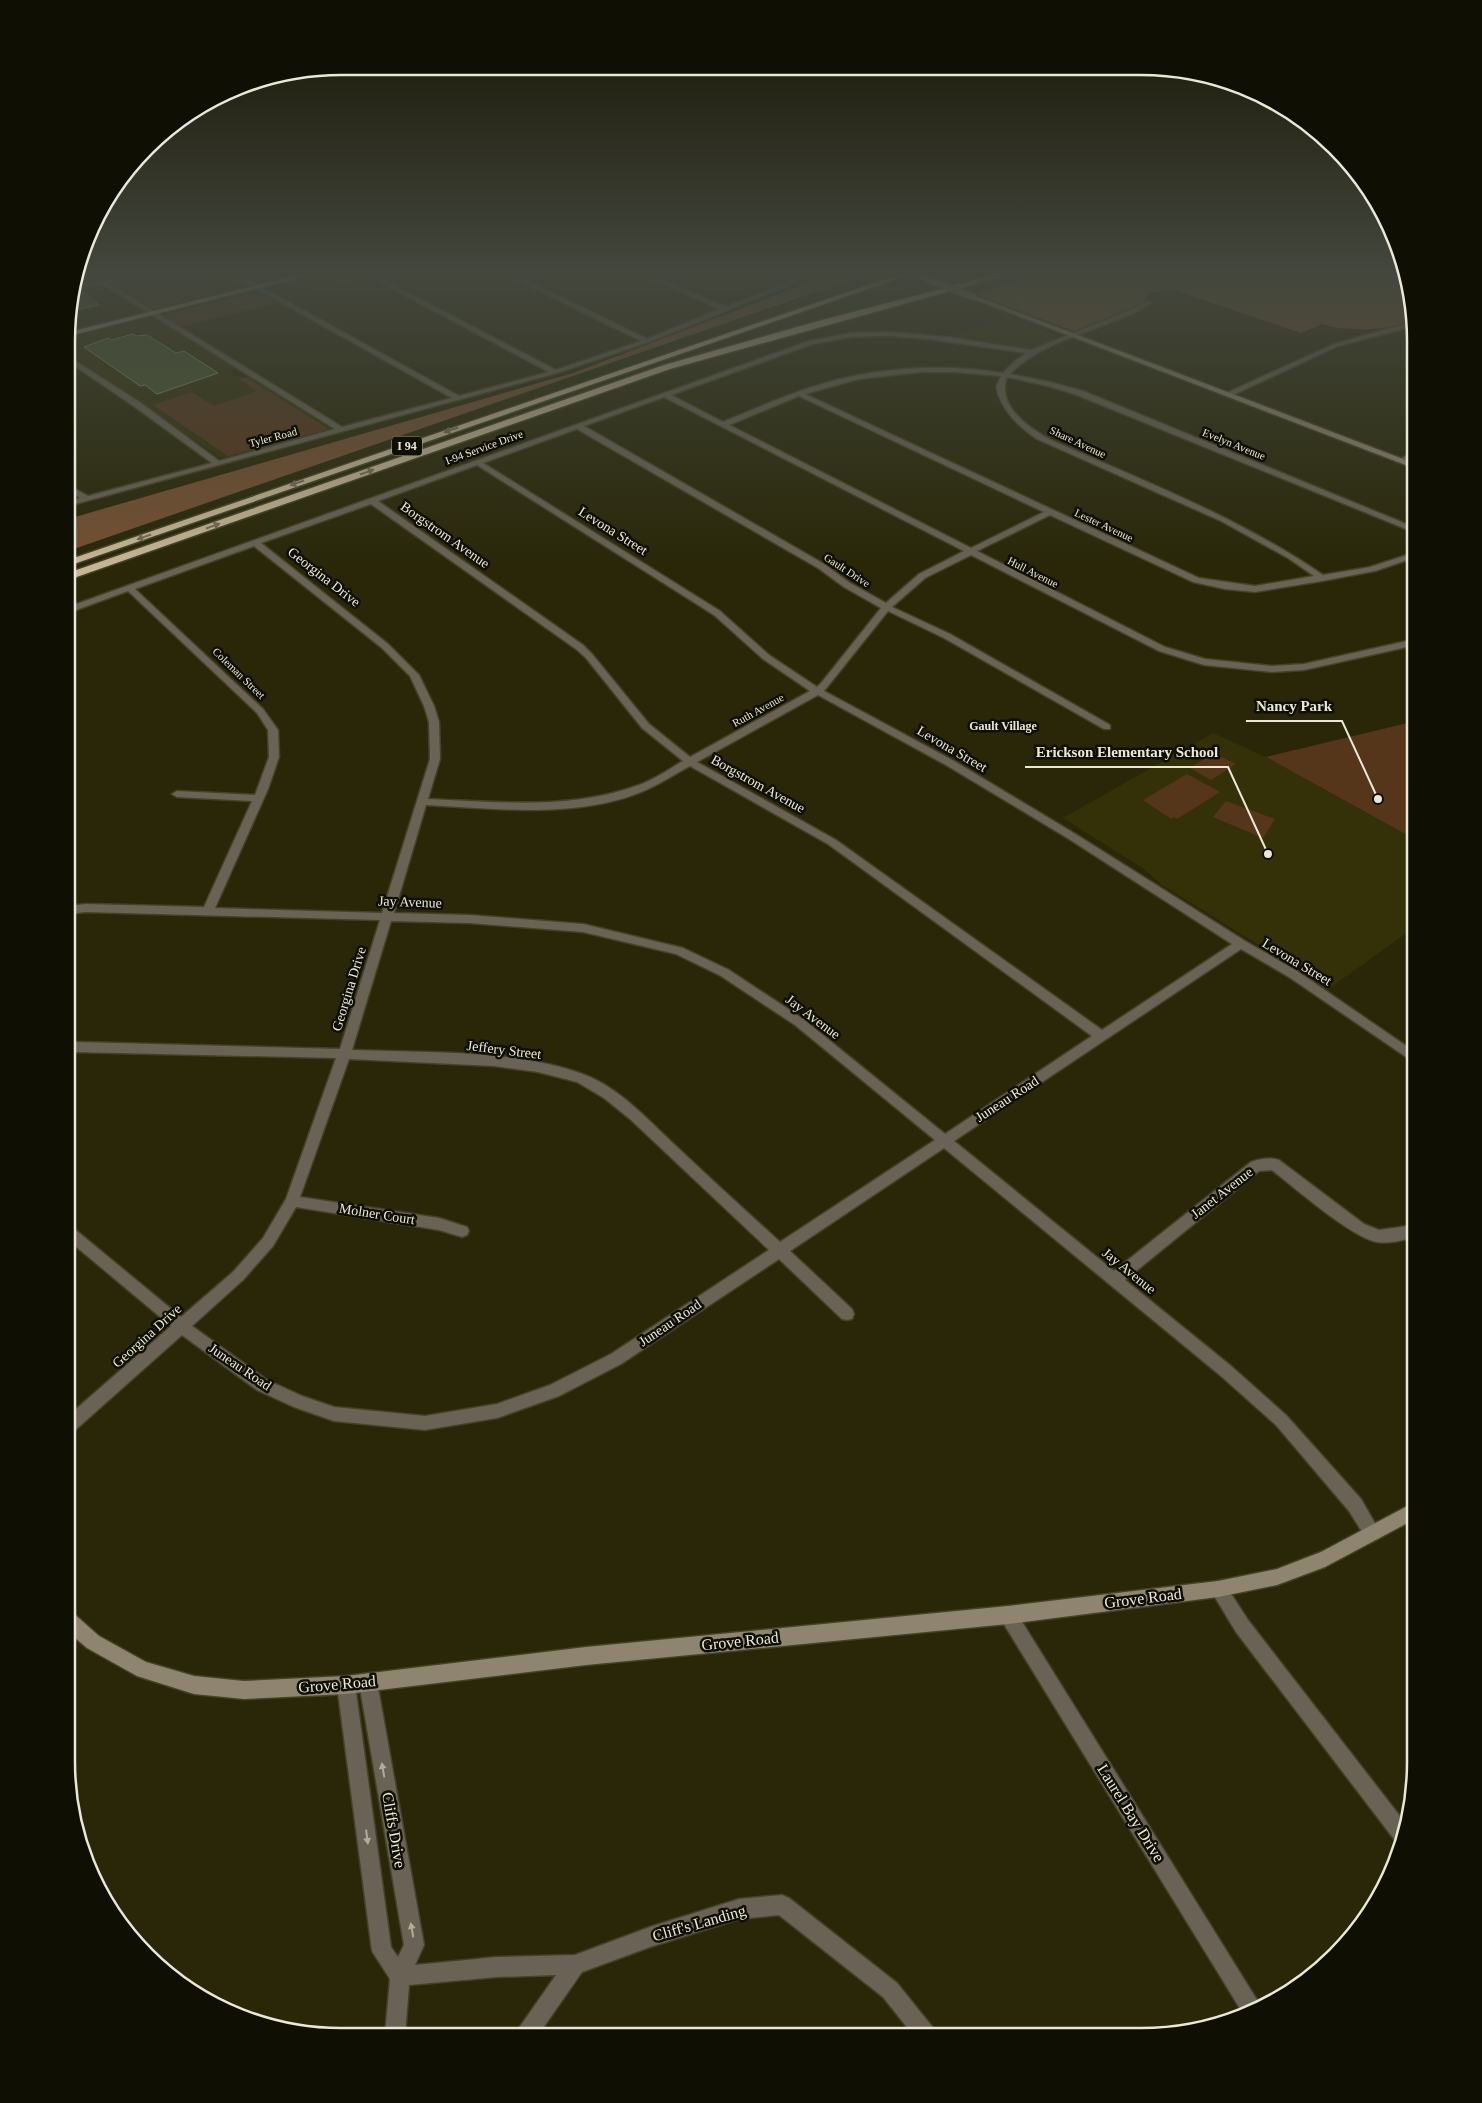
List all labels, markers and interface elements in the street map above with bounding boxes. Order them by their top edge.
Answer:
street label: Share Avenue [1048,424,1108,460]
street label: Tyler Road [248,425,299,449]
one-way arrow [443,426,458,434]
street label: Evelyn Avenue [1201,426,1267,462]
street label: I-94 Service Drive [443,427,525,467]
road number: I 94 [392,436,422,456]
one-way arrow [359,468,374,475]
one-way arrow [289,480,304,488]
street label: Borgstrom Avenue [398,499,492,571]
street label: Levona Street [576,504,650,558]
street label: Lester Avenue [1073,506,1135,544]
one-way arrow [206,521,221,529]
one-way arrow [136,533,151,541]
street label: Georgina Drive [285,544,363,610]
street label: Gault Drive [822,551,872,589]
street label: Hull Avenue [1006,554,1060,590]
street label: Coleman Street [210,645,268,701]
street label: Ruth Avenue [730,691,786,729]
callout: Nancy Park [1246,691,1342,721]
text: Nancy Park [1256,698,1333,714]
district label: Gault Village [969,719,1038,733]
street label: Levona Street [914,723,990,775]
callout: Erickson Elementary School [1025,737,1228,767]
text: Erickson Elementary School [1036,744,1218,760]
street label: Borgstrom Avenue [709,752,807,816]
street label: Jay Avenue [378,893,442,911]
street label: Levona Street [1260,935,1334,989]
street label: Georgina Drive [329,945,369,1033]
street label: Jay Avenue [783,992,843,1042]
street label: Jeffery Street [466,1038,542,1062]
street label: Juneau Road [973,1073,1041,1125]
street label: Janet Avenue [1188,1164,1256,1222]
street label: Molner Court [338,1201,416,1227]
street label: Jay Avenue [1099,1245,1159,1297]
street label: Juneau Road [636,1297,704,1349]
street label: Georgina Drive [110,1301,184,1371]
street label: Juneau Road [206,1341,274,1393]
street label: Grove Road [1103,1585,1183,1611]
street label: Grove Road [700,1628,780,1654]
street label: Grove Road [298,1672,376,1696]
street label: Laurel Bay Drive [1093,1761,1168,1866]
one-way arrow [379,1762,387,1778]
street label: Cliffs Drive [379,1791,409,1869]
one-way arrow [363,1829,371,1845]
street label: Cliff's Landing [650,1902,748,1945]
one-way arrow [407,1922,415,1938]

